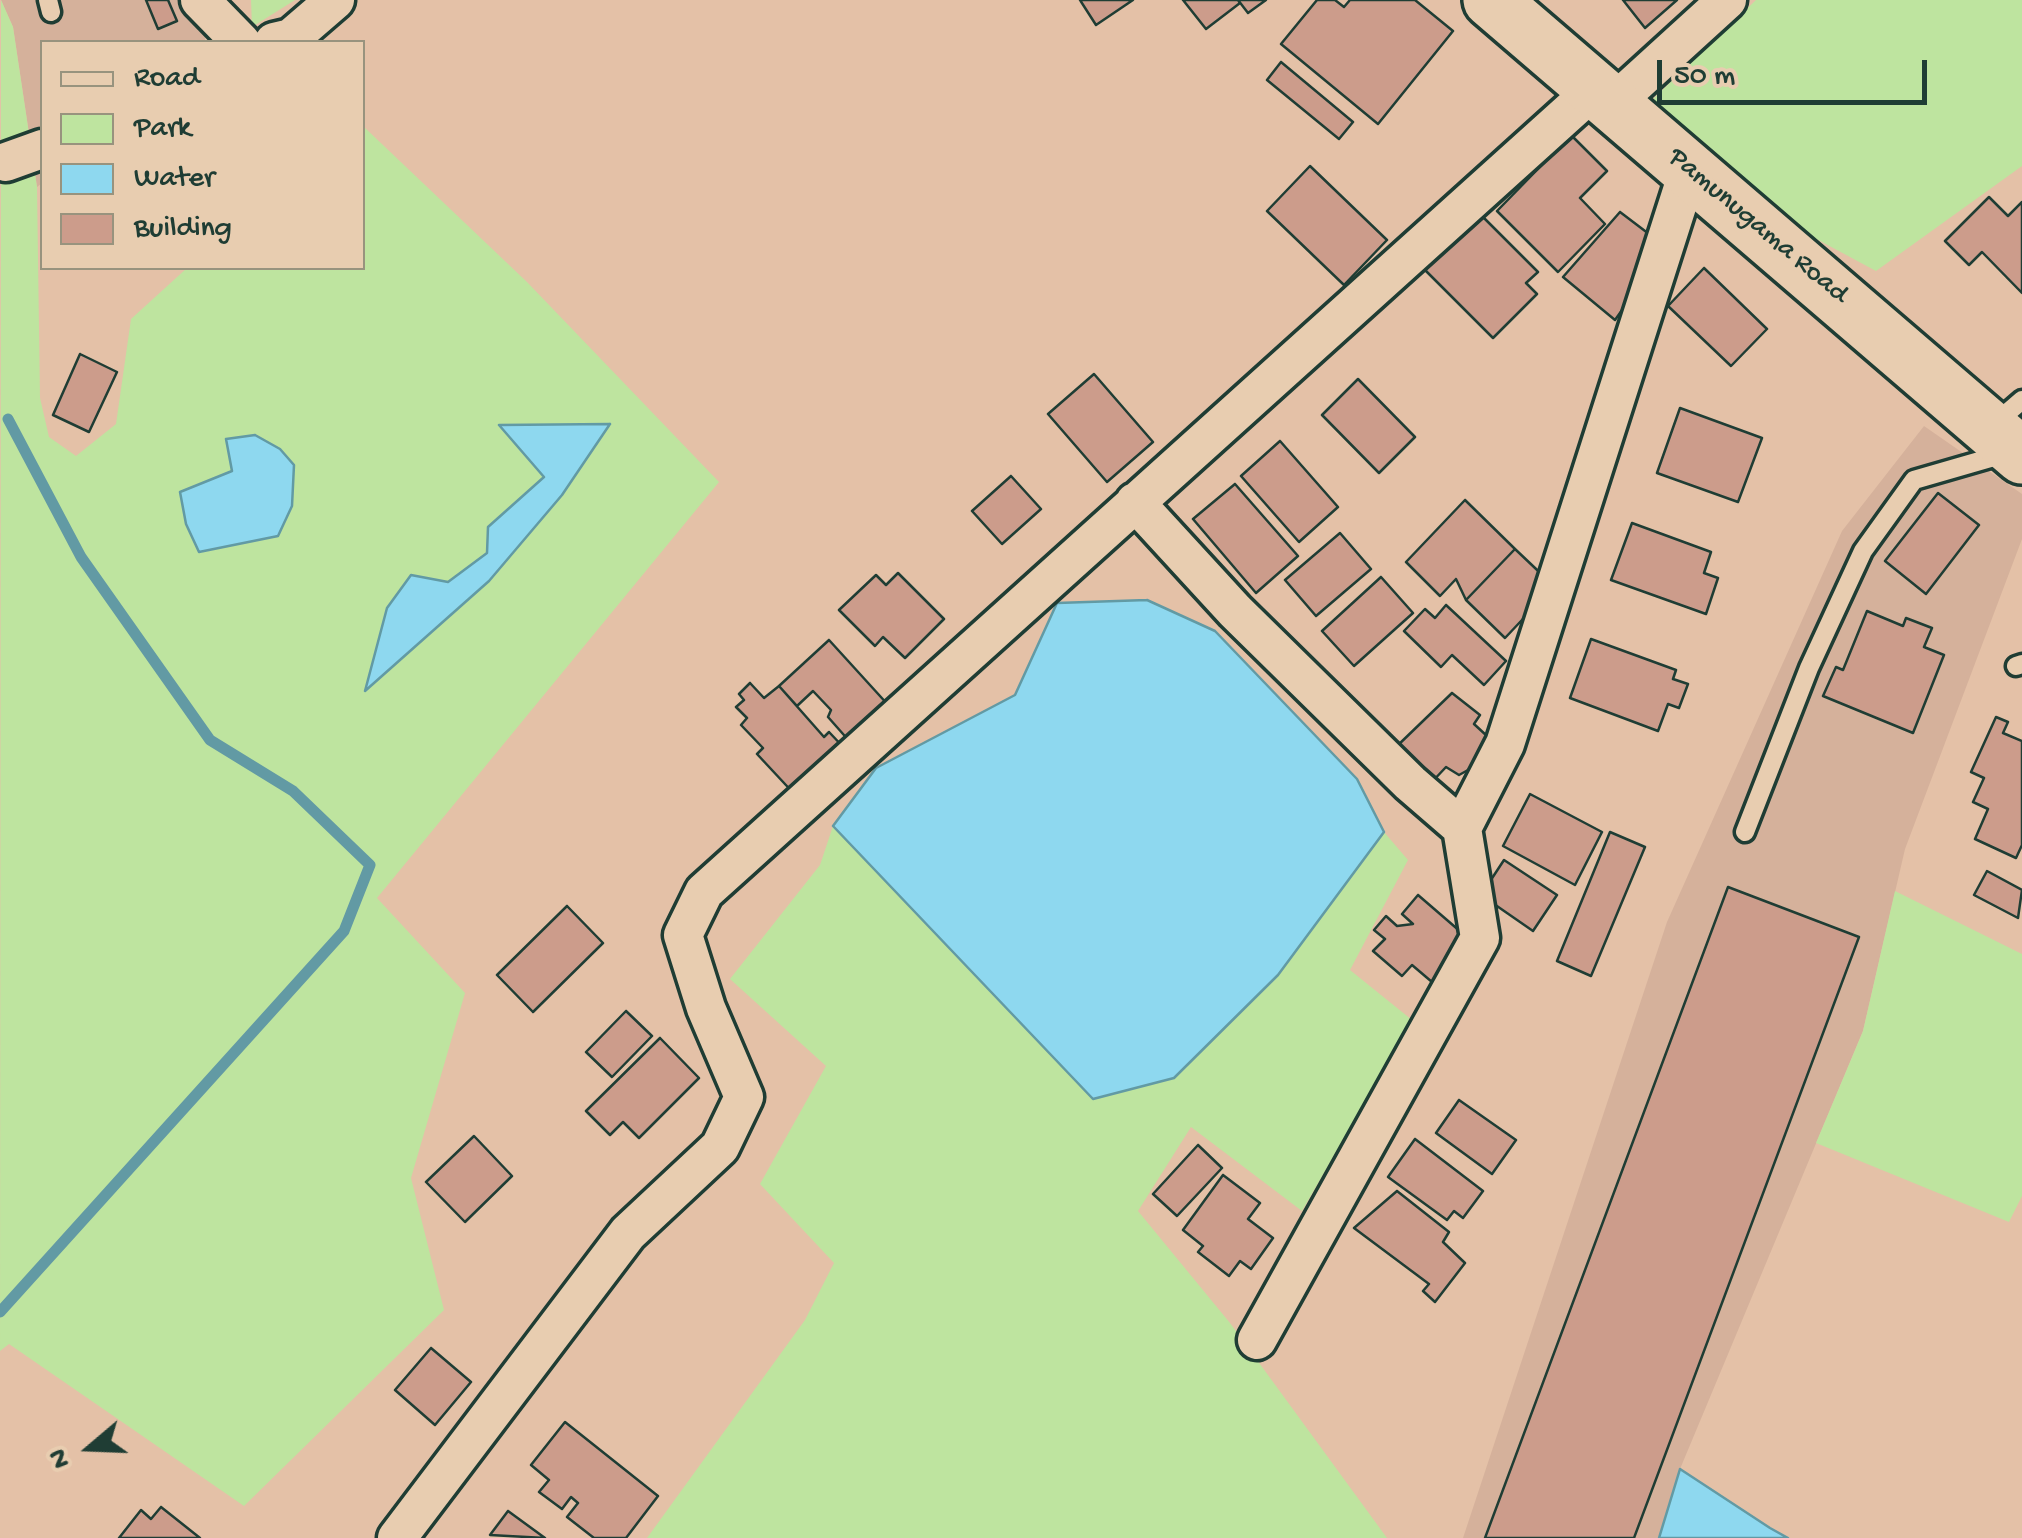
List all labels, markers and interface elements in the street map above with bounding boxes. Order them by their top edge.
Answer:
legend [40,40,365,270]
scale bar [1662,40,1932,102]
text: 50 m [1674,60,1735,95]
text: Road [134,62,200,97]
text: Park [134,112,191,147]
street label: Pamunugama Road [1660,142,1854,312]
text: Water [134,162,215,197]
text: Building [134,212,232,247]
north arrow [40,1398,140,1498]
text: N [43,1444,80,1472]

